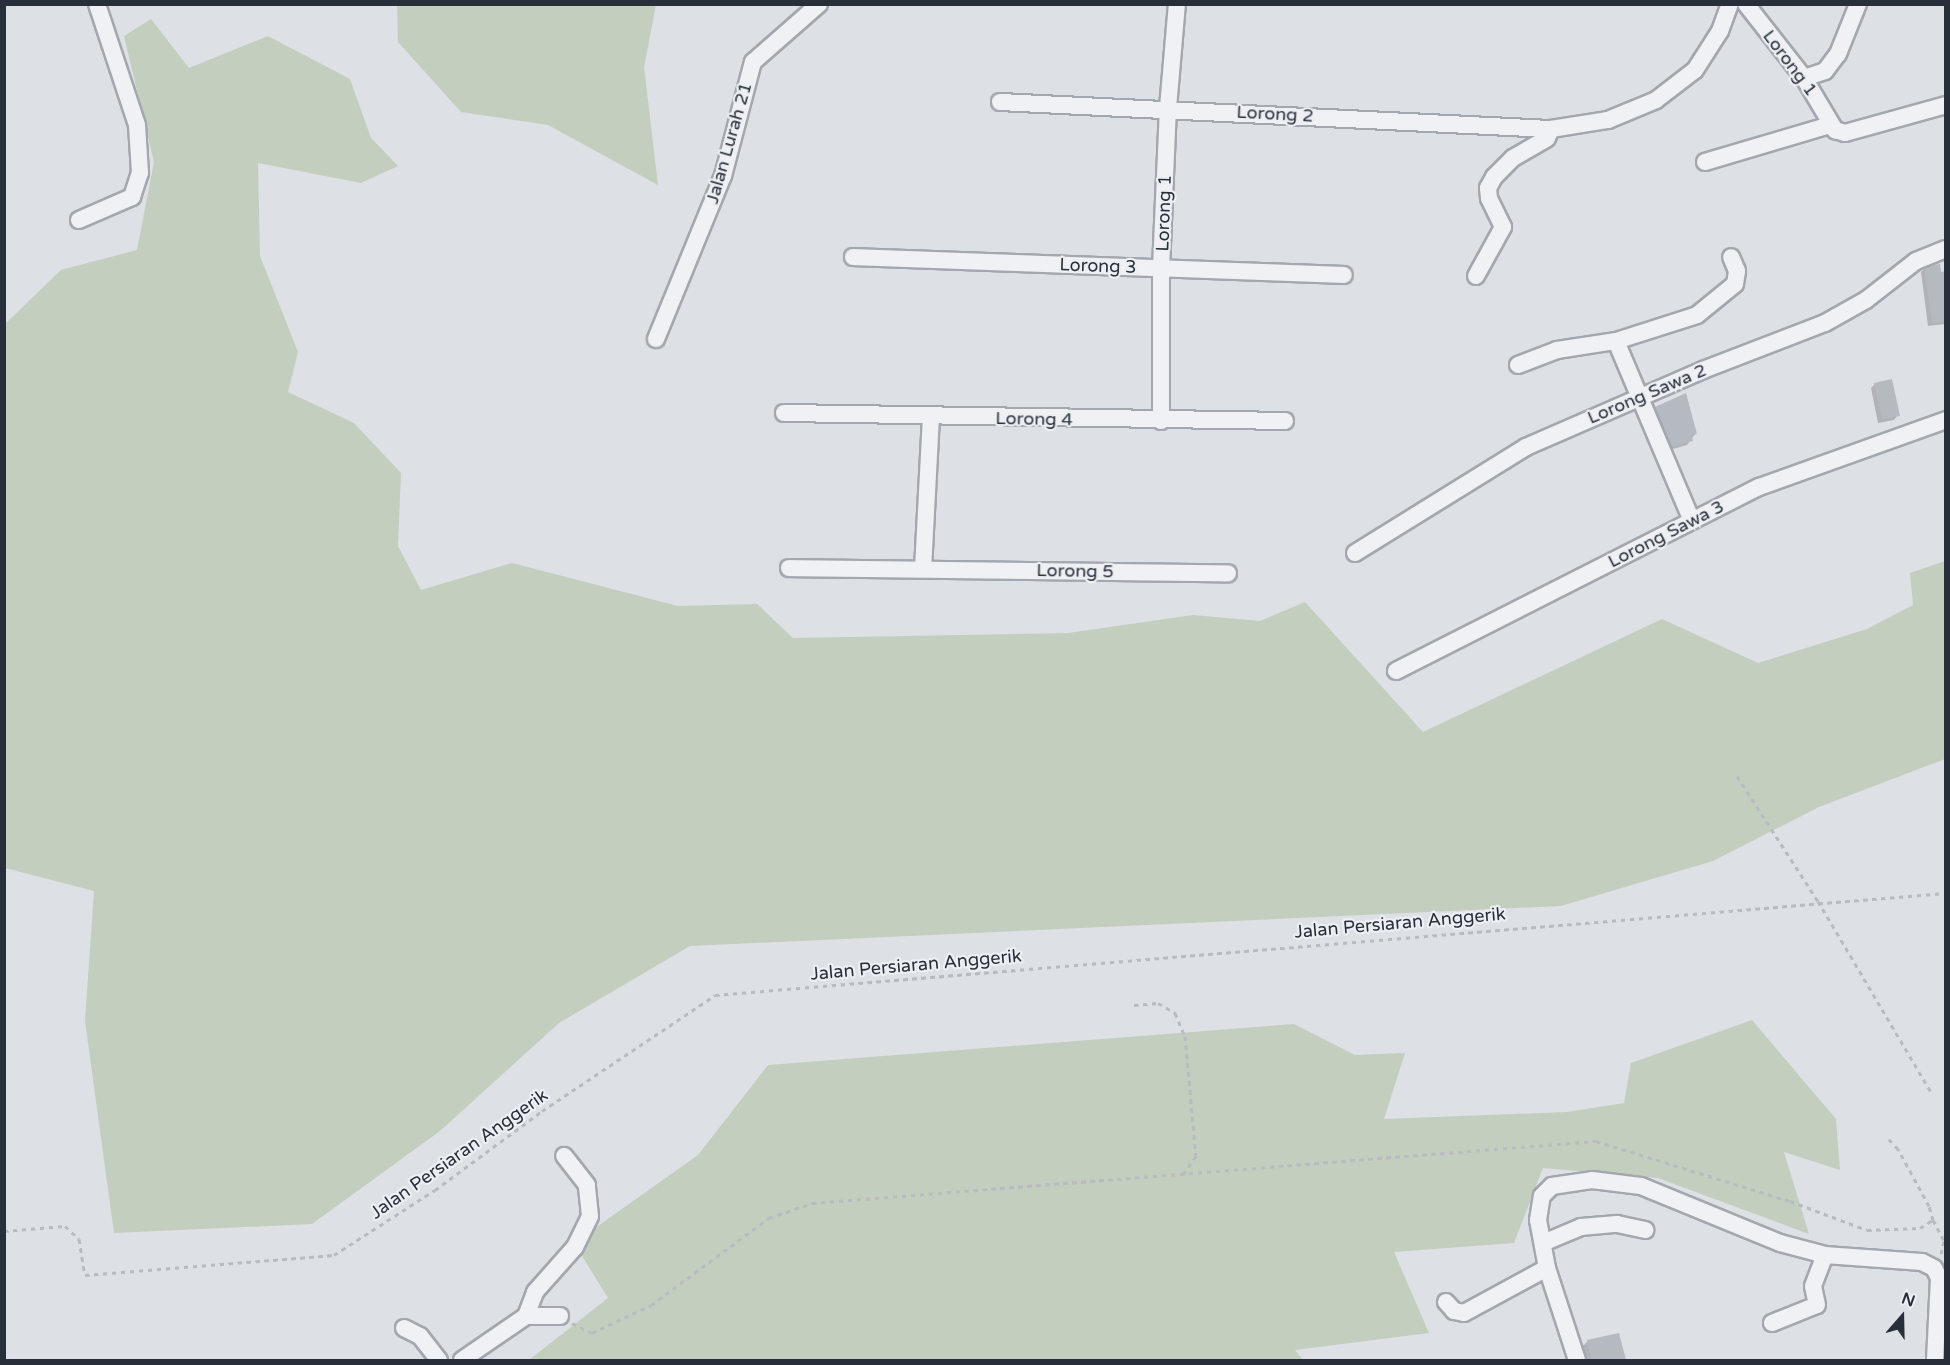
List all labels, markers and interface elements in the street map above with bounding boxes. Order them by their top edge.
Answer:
street label: Lorong 1 [1758,26,1822,100]
street label: Jalan Lurah 21 [701,80,757,206]
street label: Lorong 2 [1236,101,1314,127]
street label: Lorong 1 [1152,174,1176,252]
street label: Lorong 3 [1059,254,1137,278]
street label: Lorong Sawa 2 [1584,359,1710,429]
street label: Lorong 4 [995,408,1073,430]
street label: Lorong Sawa 3 [1604,496,1728,572]
street label: Lorong 5 [1036,560,1114,582]
street label: Jalan Persiaran Anggerik [1293,903,1507,943]
street label: Jalan Persiaran Anggerik [809,945,1023,985]
street label: Jalan Persiaran Anggerik [366,1084,552,1224]
north arrow [1872,1287,1932,1347]
text: N [1899,1288,1918,1312]

